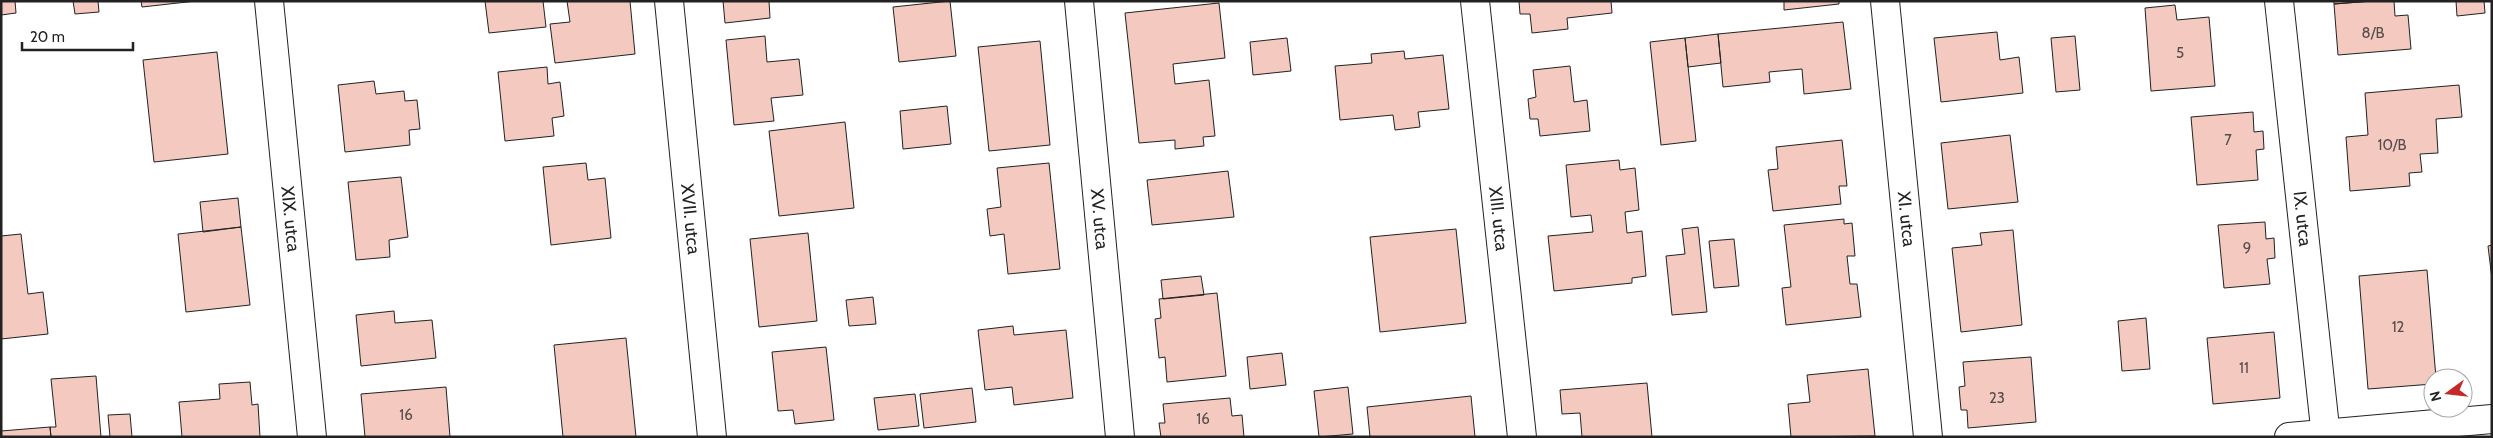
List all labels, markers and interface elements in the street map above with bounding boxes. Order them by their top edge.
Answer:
scale bar [22,20,134,52]
house number: 8/B [2362,24,2384,42]
text: 20 m [30,28,65,46]
house number: 5 [2176,44,2184,62]
house number: 7 [2224,131,2232,149]
house number: 10/B [2378,136,2407,154]
street label: XVII. utca [676,183,705,256]
street label: XIX. utca [276,185,305,253]
street label: XIII. utca [1484,185,1513,252]
street label: XV. utca [1086,188,1113,251]
street label: XI. utca [1893,190,1920,248]
street label: IX. utca [2289,190,2316,248]
house number: 9 [2243,239,2251,257]
house number: 12 [2392,318,2405,336]
house number: 11 [2239,359,2249,377]
north arrow [2423,368,2473,418]
house number: 23 [1989,389,2005,407]
text: N [2425,389,2445,403]
house number: 16 [399,406,413,424]
house number: 16 [1196,410,1210,428]

